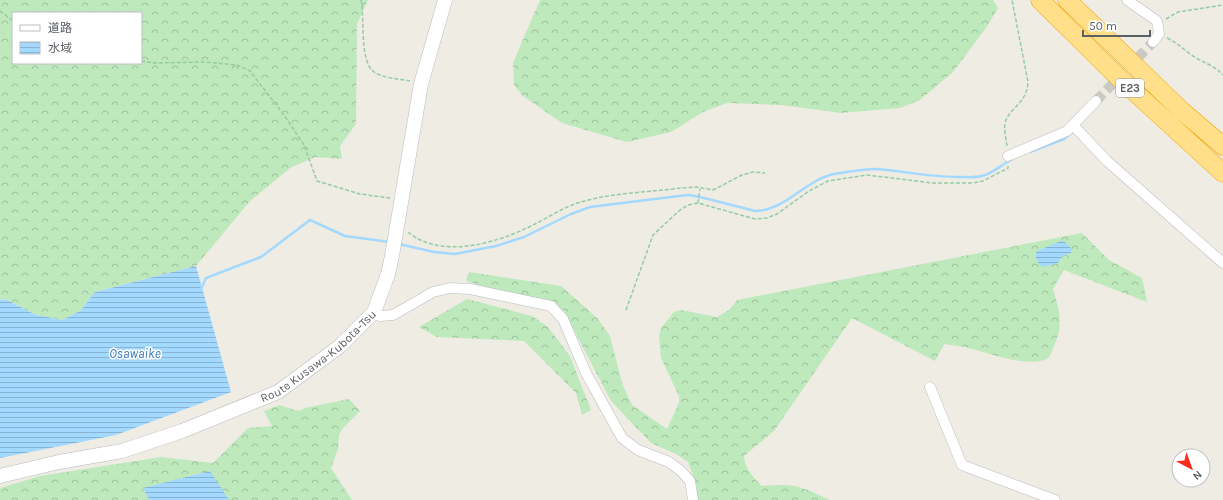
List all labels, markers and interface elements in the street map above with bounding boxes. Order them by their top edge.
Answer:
legend [12,12,142,64]
scale bar [1083,12,1150,38]
text: 50 m [1089,19,1117,33]
text: 道路 [48,21,72,35]
text: 水域 [48,41,72,55]
road number: E23 [1116,79,1144,97]
street label: Route Kusawa-Kubota-Tsu [258,307,379,405]
water label: Osawaike [109,346,161,361]
north arrow [1171,448,1211,488]
text: N [1190,468,1204,483]

